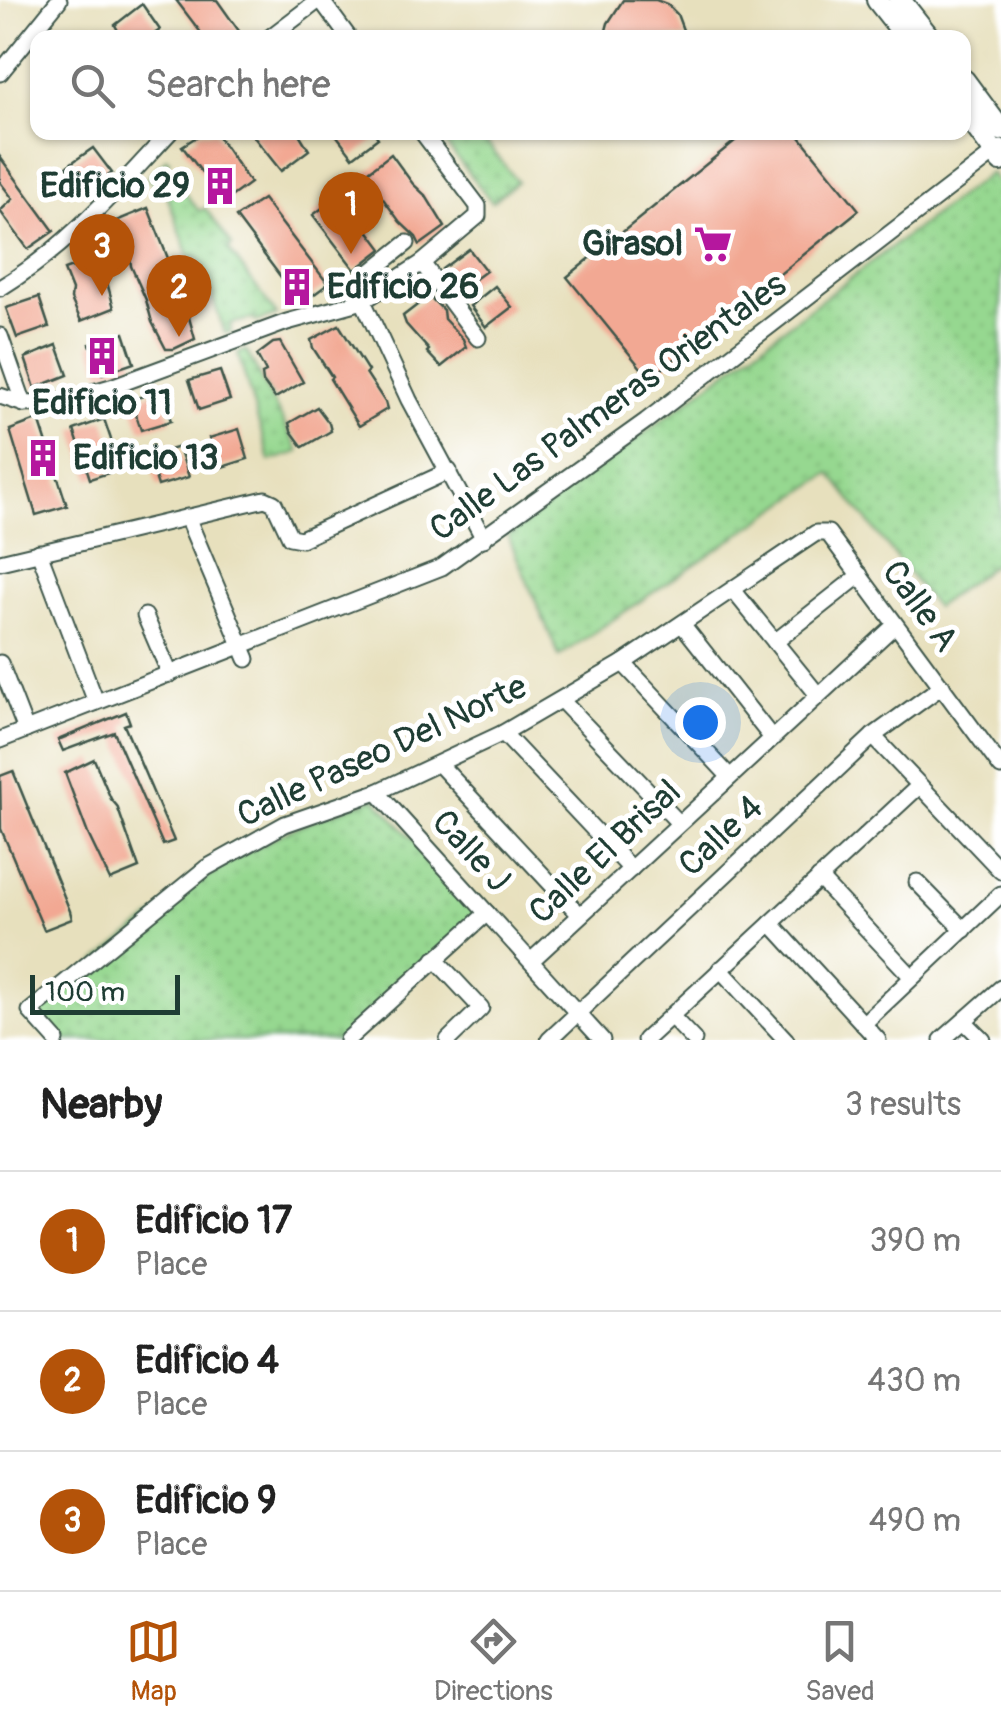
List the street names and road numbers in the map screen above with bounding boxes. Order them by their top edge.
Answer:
street label: Calle Las Palmeras Orientales [421,263,795,551]
street label: Calle A [872,552,968,660]
street label: Calle Paseo Del Norte [230,665,534,837]
street label: Calle El Brisal [520,770,690,934]
street label: Calle 4 [670,786,772,886]
street label: Calle J [422,801,520,901]

